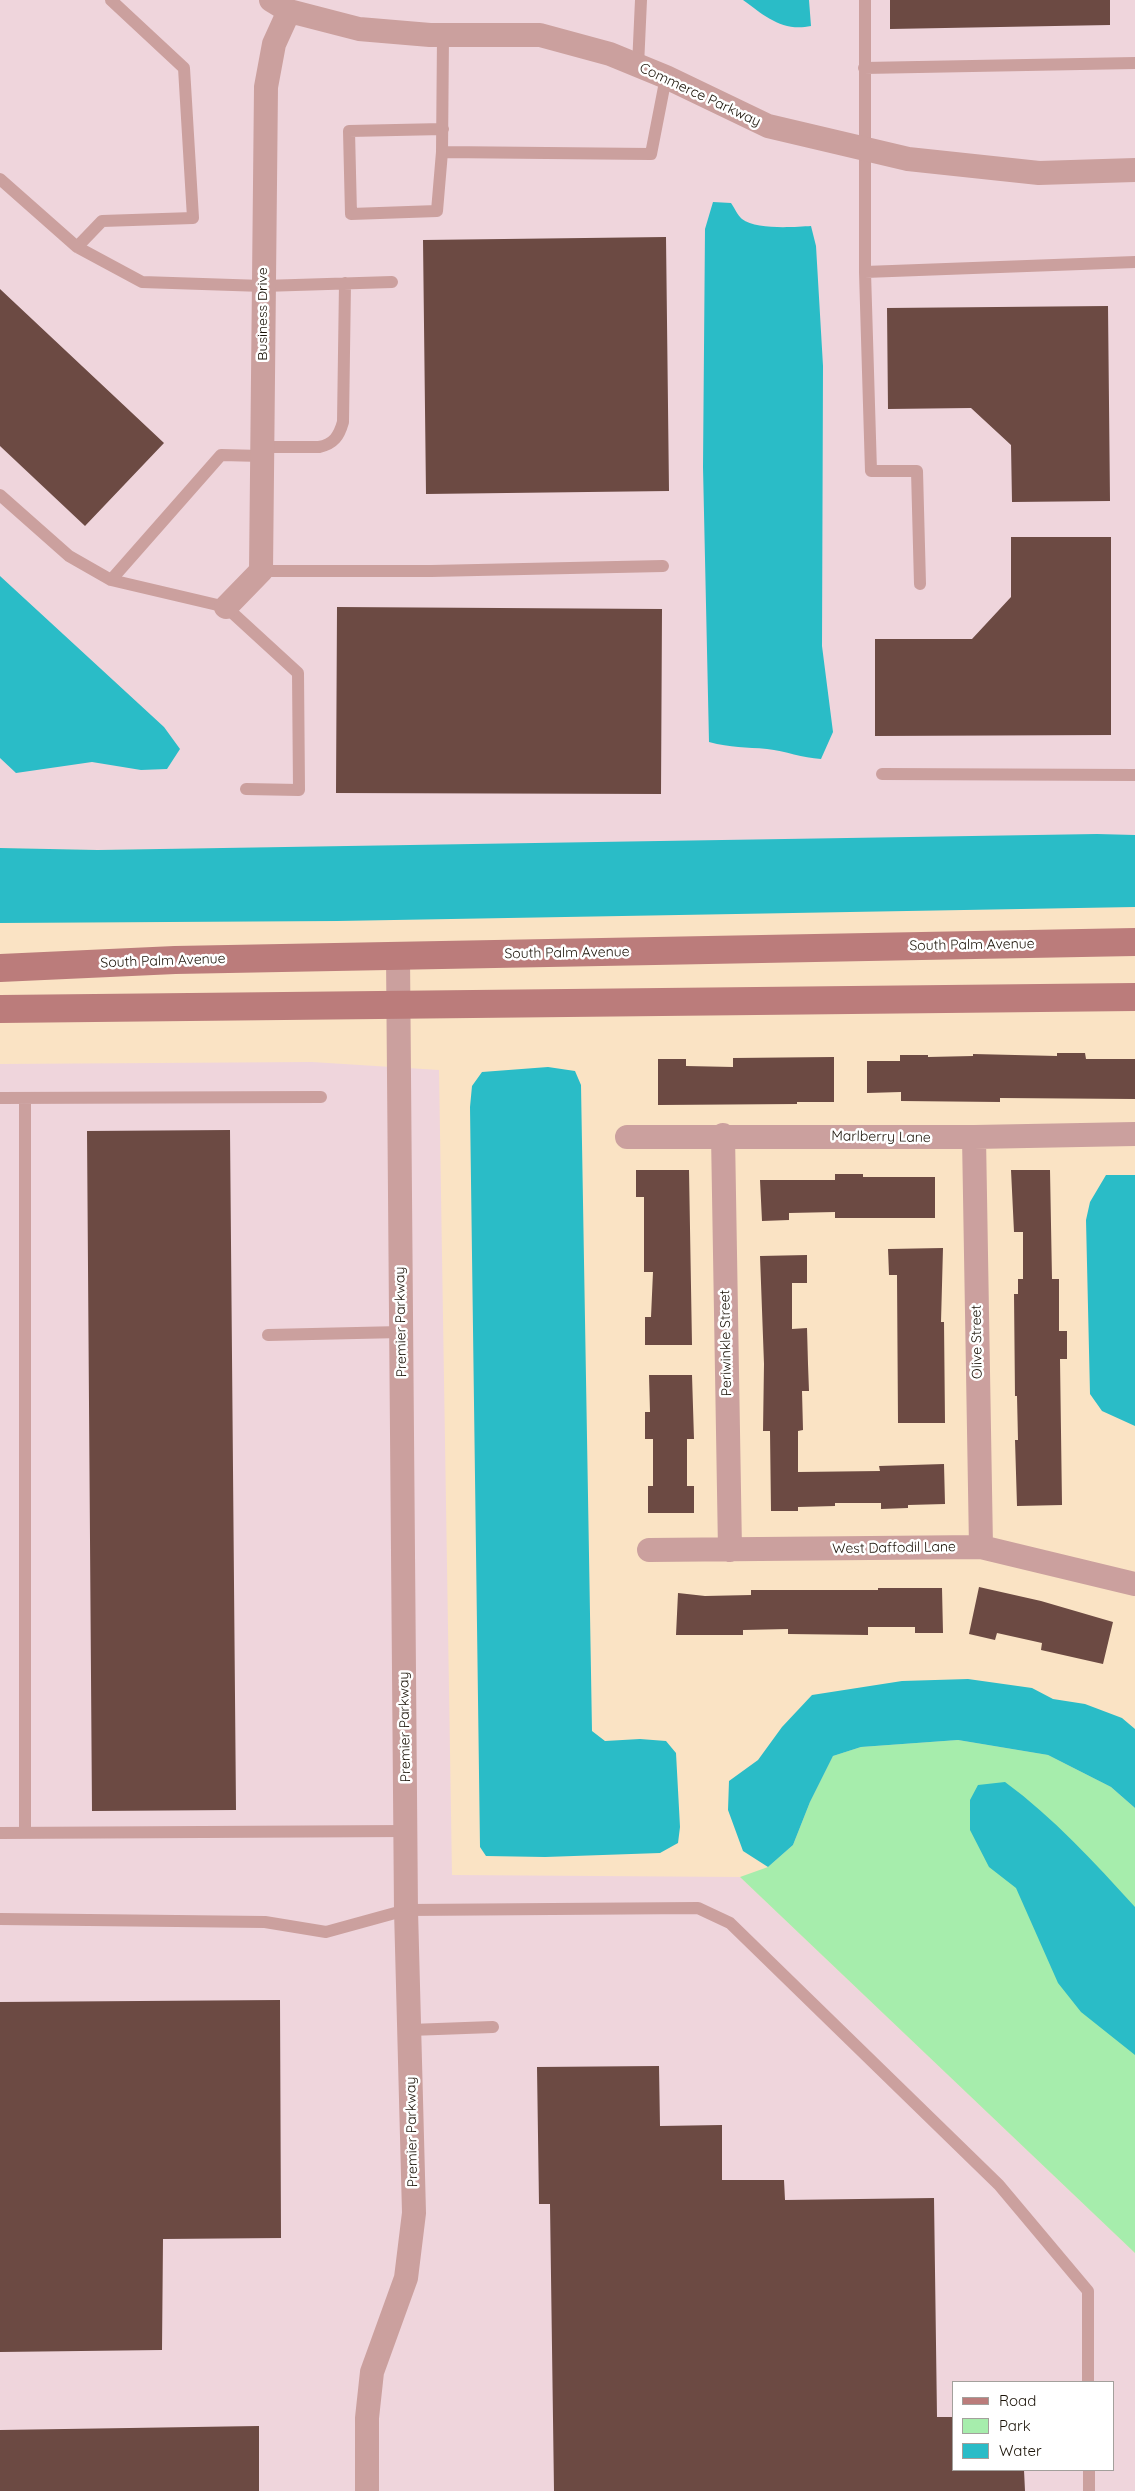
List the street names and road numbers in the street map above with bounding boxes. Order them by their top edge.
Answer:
street label: Commerce Parkway [637,60,763,130]
street label: Business Drive [255,267,271,361]
street label: South Palm Avenue [909,936,1035,954]
street label: South Palm Avenue [504,944,630,962]
street label: South Palm Avenue [100,950,226,972]
street label: Marlberry Lane [831,1128,931,1146]
street label: Premier Parkway [392,1266,410,1378]
street label: Periwinkle Street [717,1290,735,1396]
street label: Olive Street [968,1305,986,1379]
street label: West Daffodil Lane [832,1539,956,1557]
street label: Premier Parkway [396,1671,414,1783]
street label: Premier Parkway [403,2076,421,2188]

